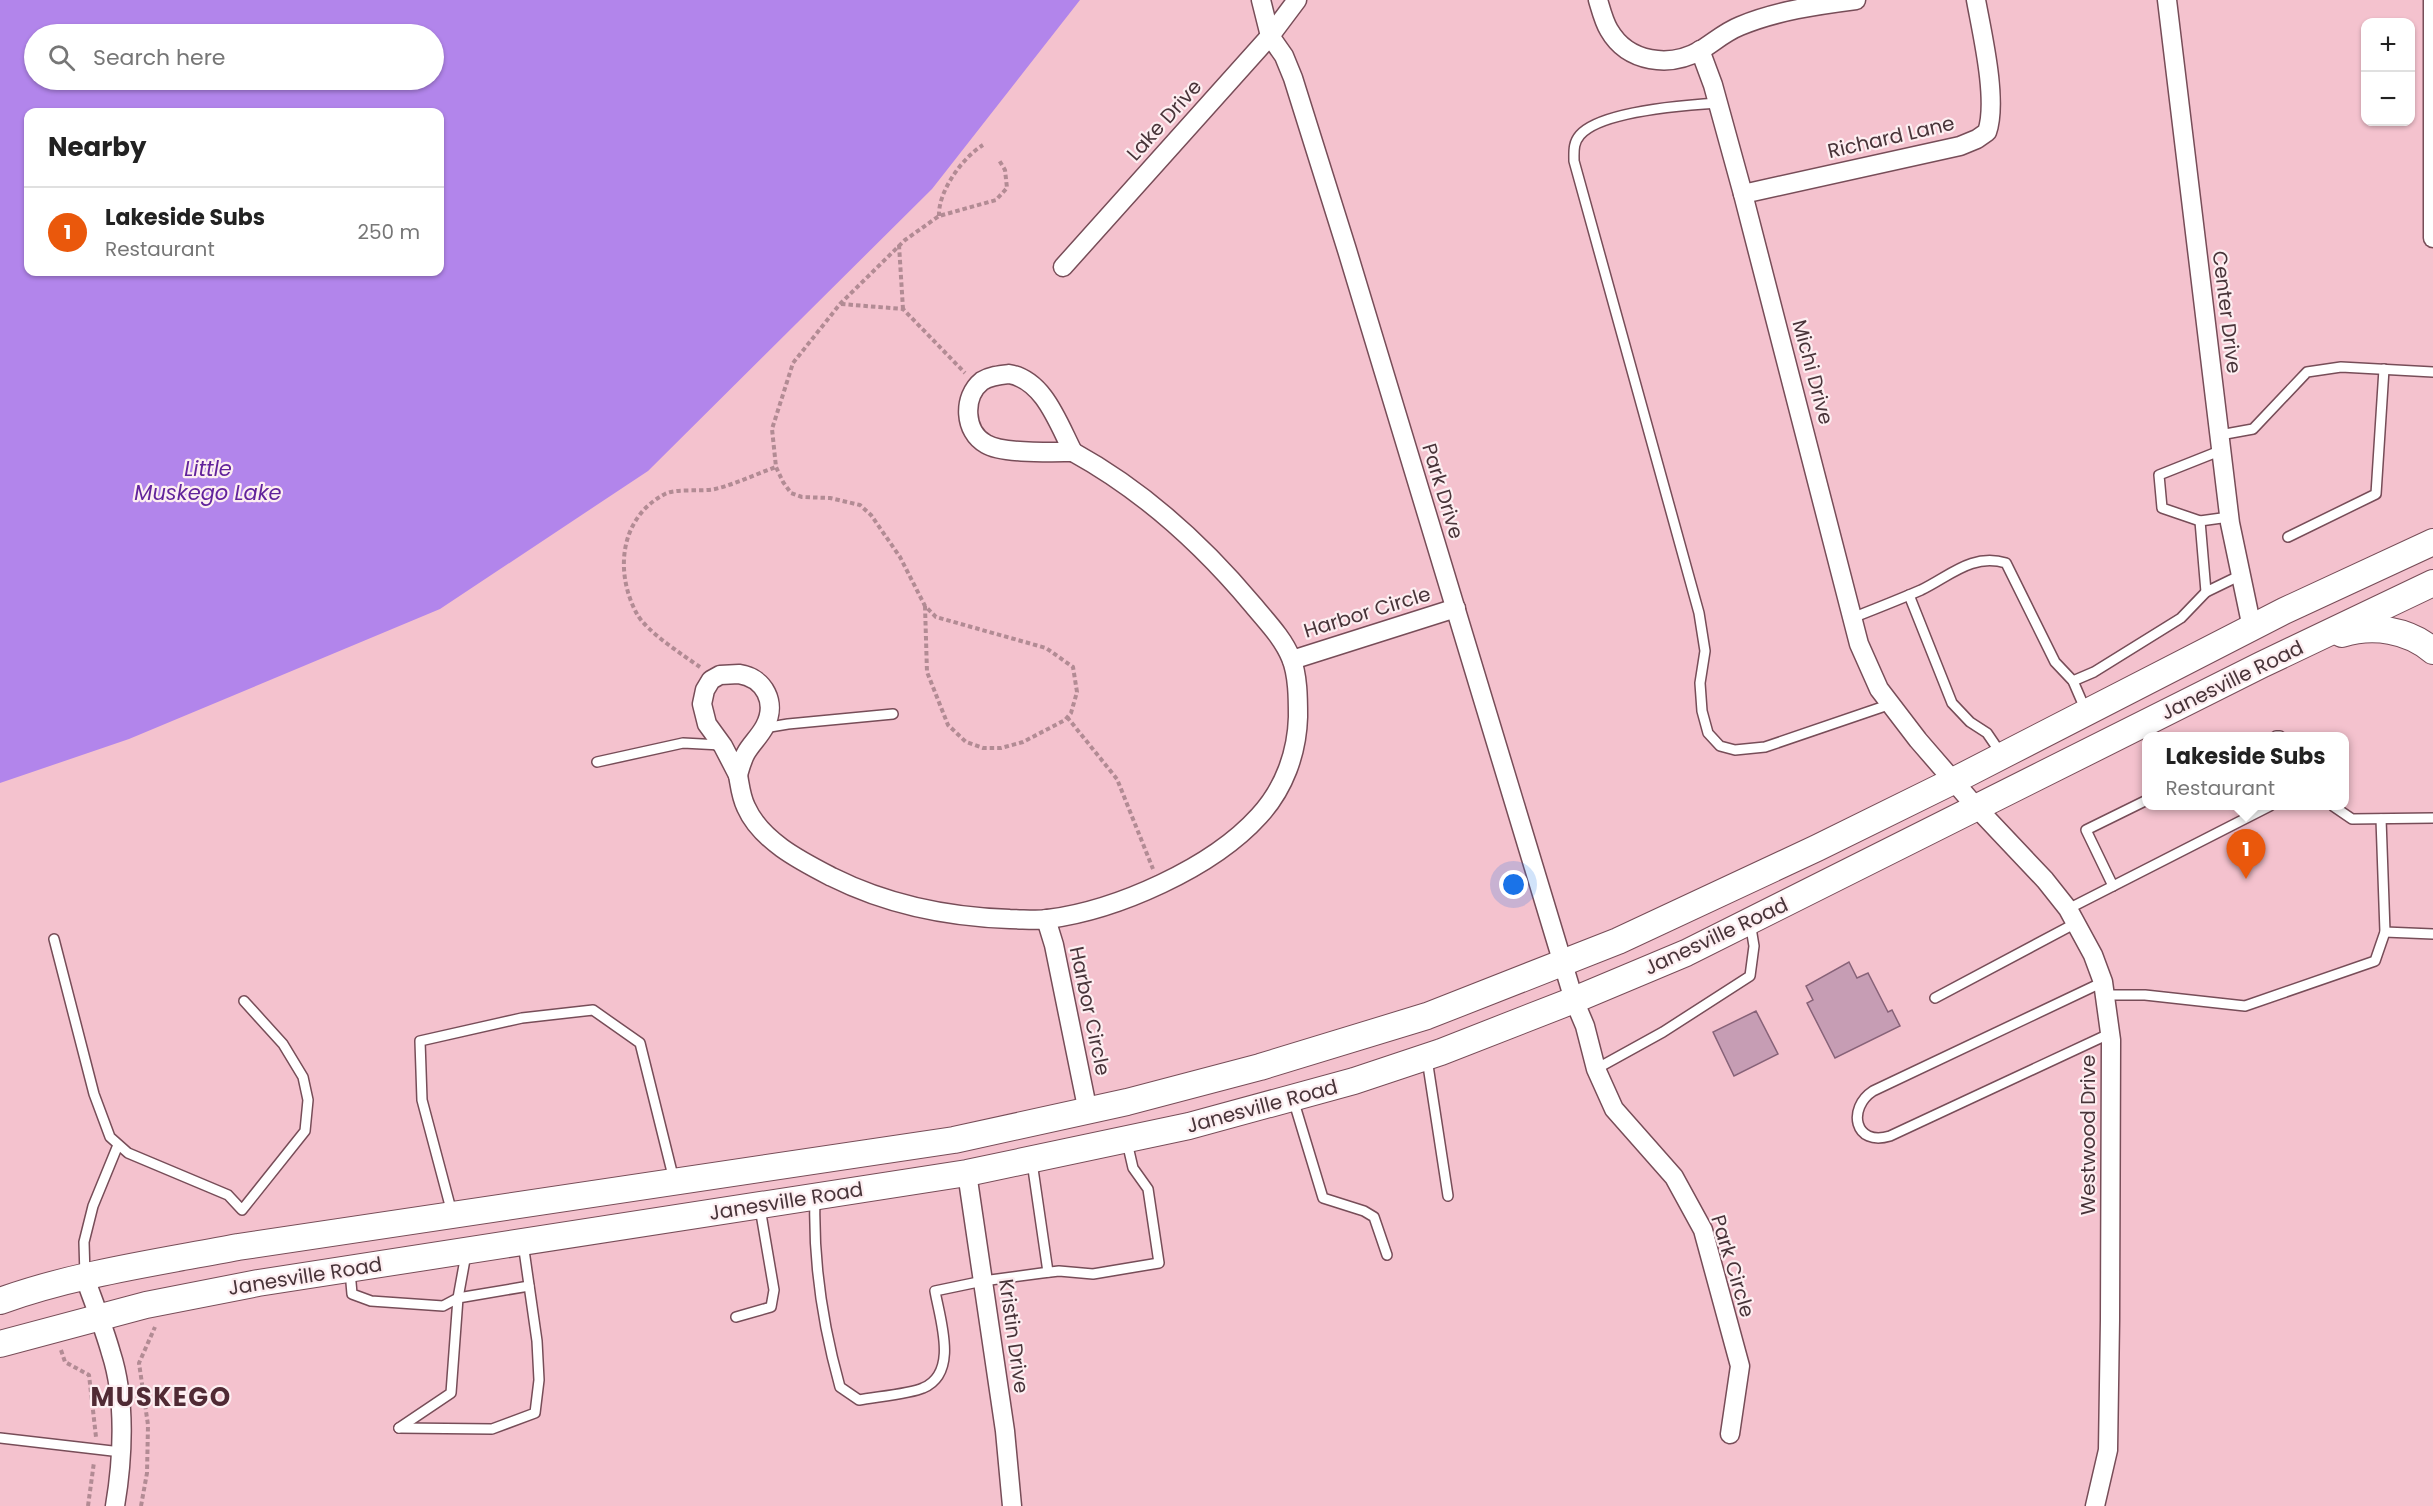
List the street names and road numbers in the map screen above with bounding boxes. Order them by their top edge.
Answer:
street label: Lake Drive [1120,73,1208,167]
street label: Richard Lane [1825,109,1957,165]
street label: Center Drive [2206,249,2248,375]
street label: Michi Drive [1786,316,1840,428]
street label: Park Drive [1415,440,1471,542]
street label: Harbor Circle [1300,579,1434,645]
street label: Janesville Road [2156,633,2308,727]
street label: Janesville Road [1640,890,1792,982]
street label: Harbor Circle [1063,944,1117,1078]
street label: Westwood Drive [2074,1055,2102,1215]
street label: Janesville Road [1183,1072,1341,1140]
street label: Janesville Road [707,1175,865,1227]
street label: Park Circle [1704,1211,1762,1321]
street label: Janesville Road [226,1250,384,1302]
street label: Kristin Drive [992,1277,1036,1395]

